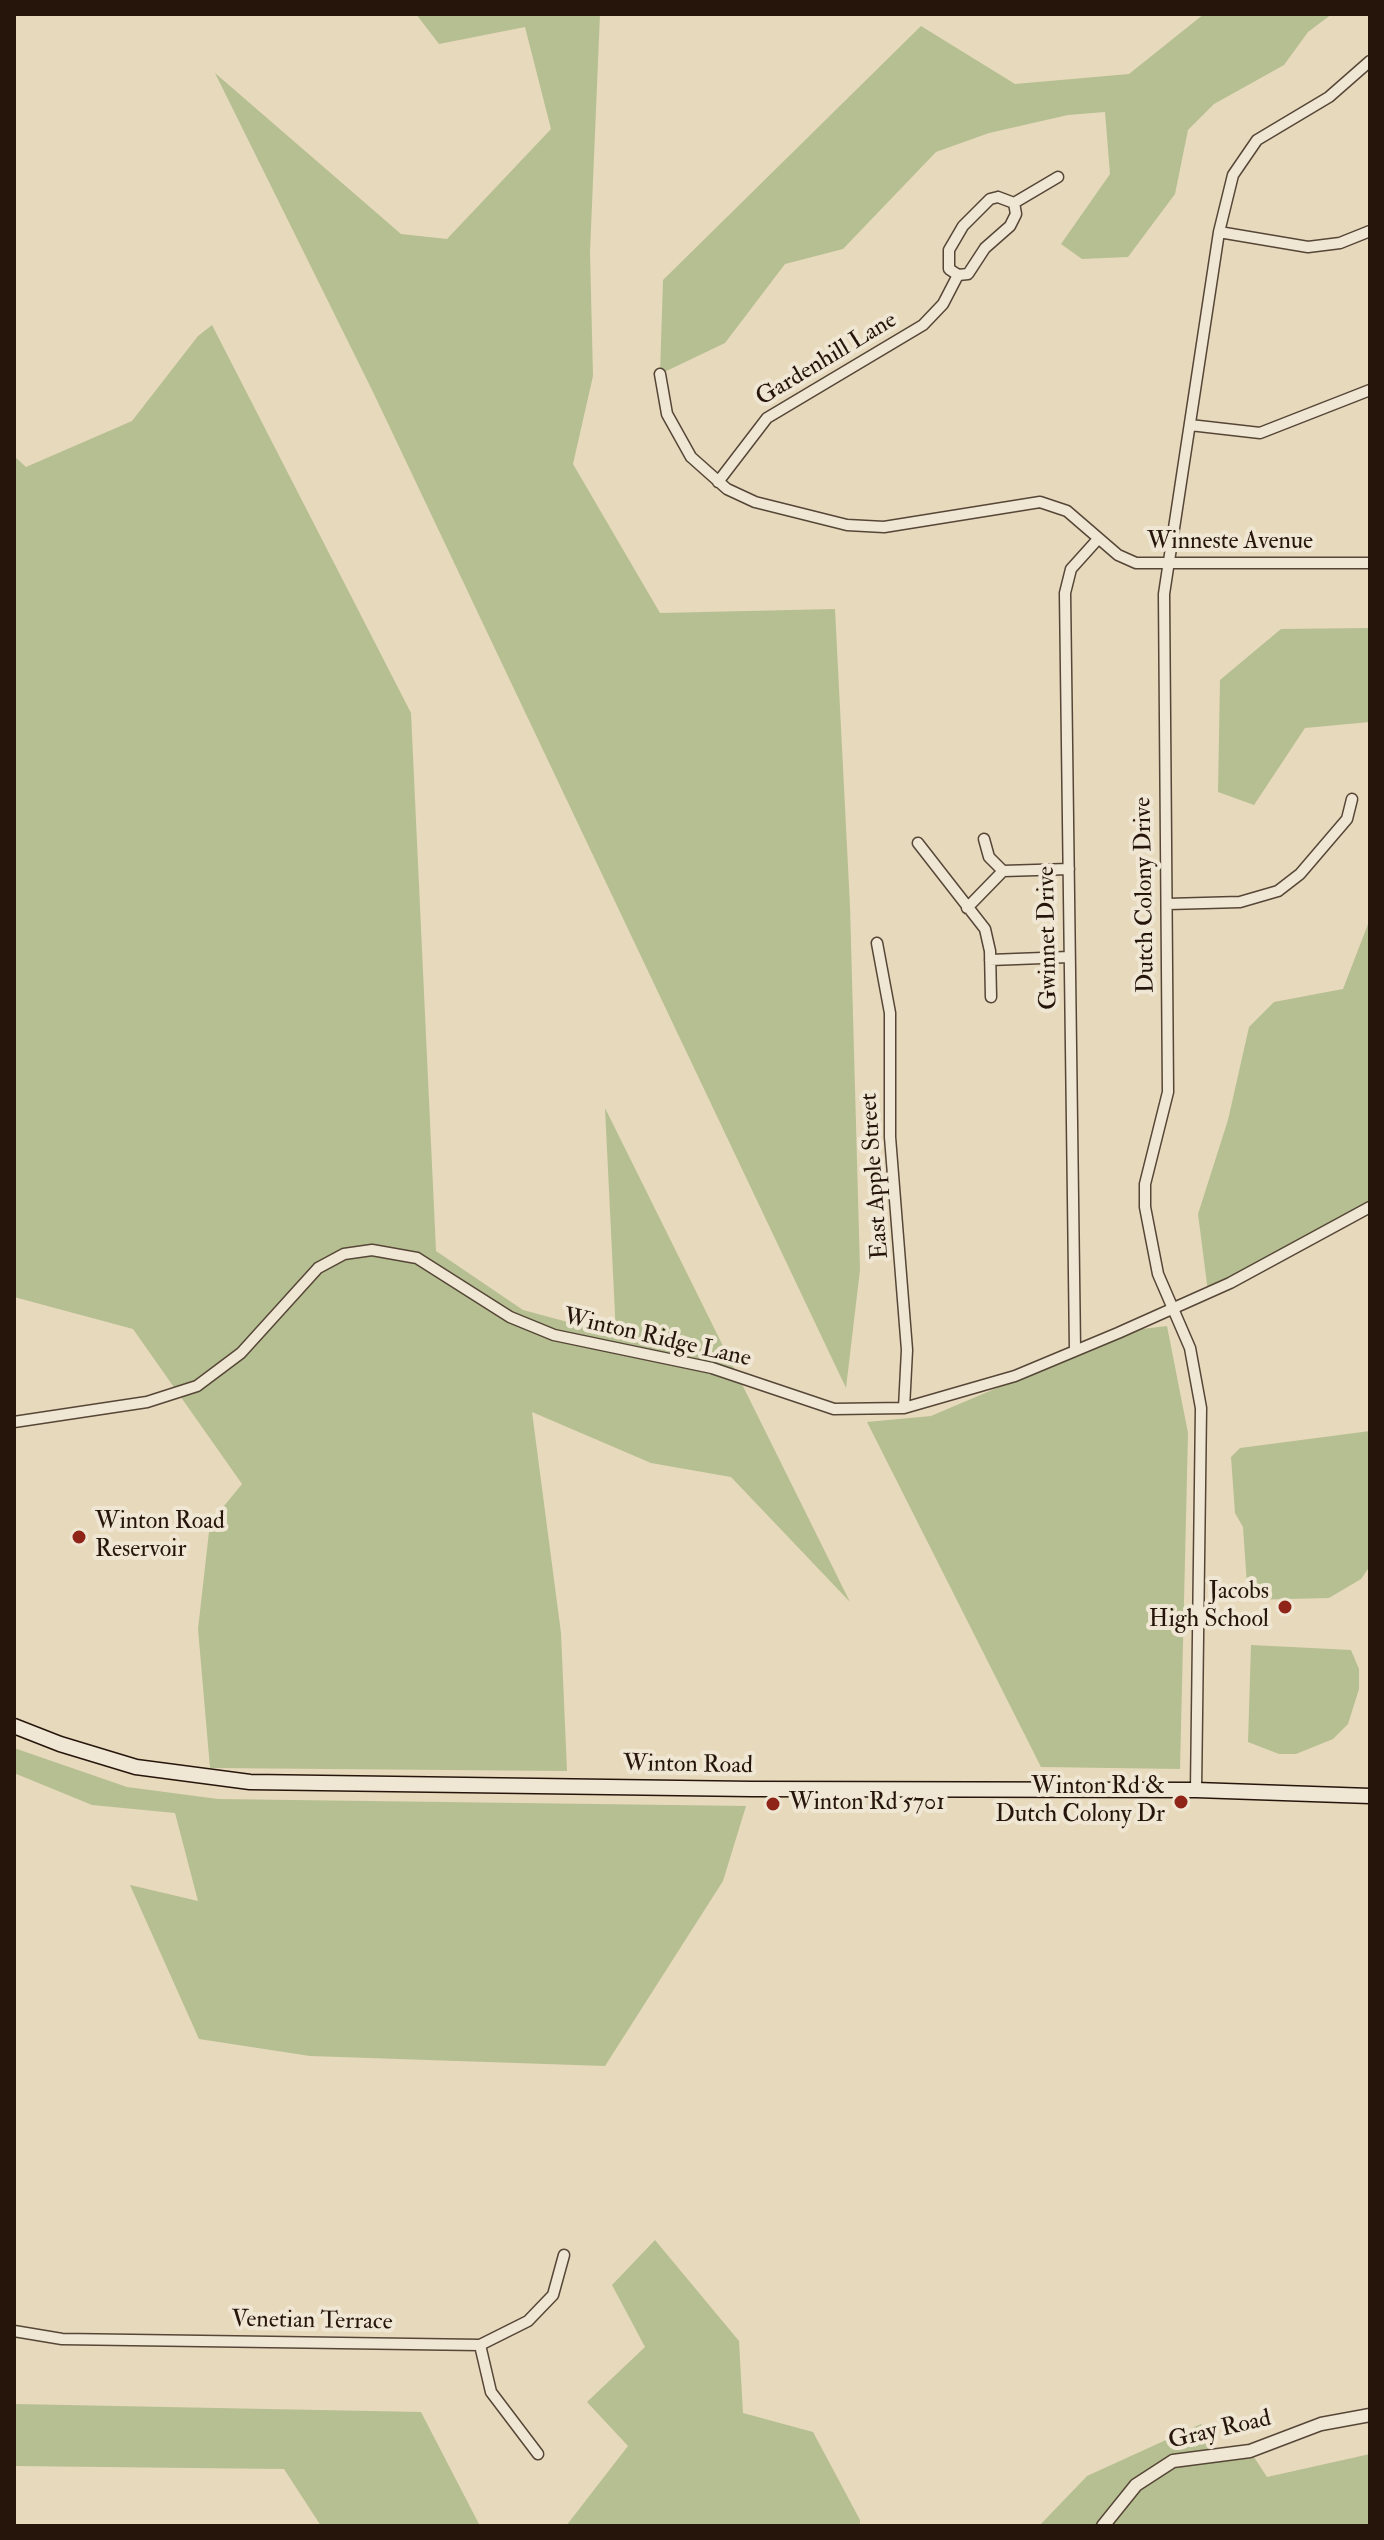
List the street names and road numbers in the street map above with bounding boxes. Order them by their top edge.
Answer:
street label: Gardenhill Lane [751,307,903,413]
street label: Winneste Avenue [1147,529,1313,557]
street label: Dutch Colony Drive [1130,797,1162,993]
street label: Gwinnet Drive [1033,866,1065,1010]
street label: East Apple Street [856,1092,896,1260]
street label: Winton Ridge Lane [560,1303,754,1375]
street label: Winton Road [623,1750,753,1782]
street label: Venetian Terrace [231,2306,393,2338]
street label: Gray Road [1166,2405,1274,2457]

